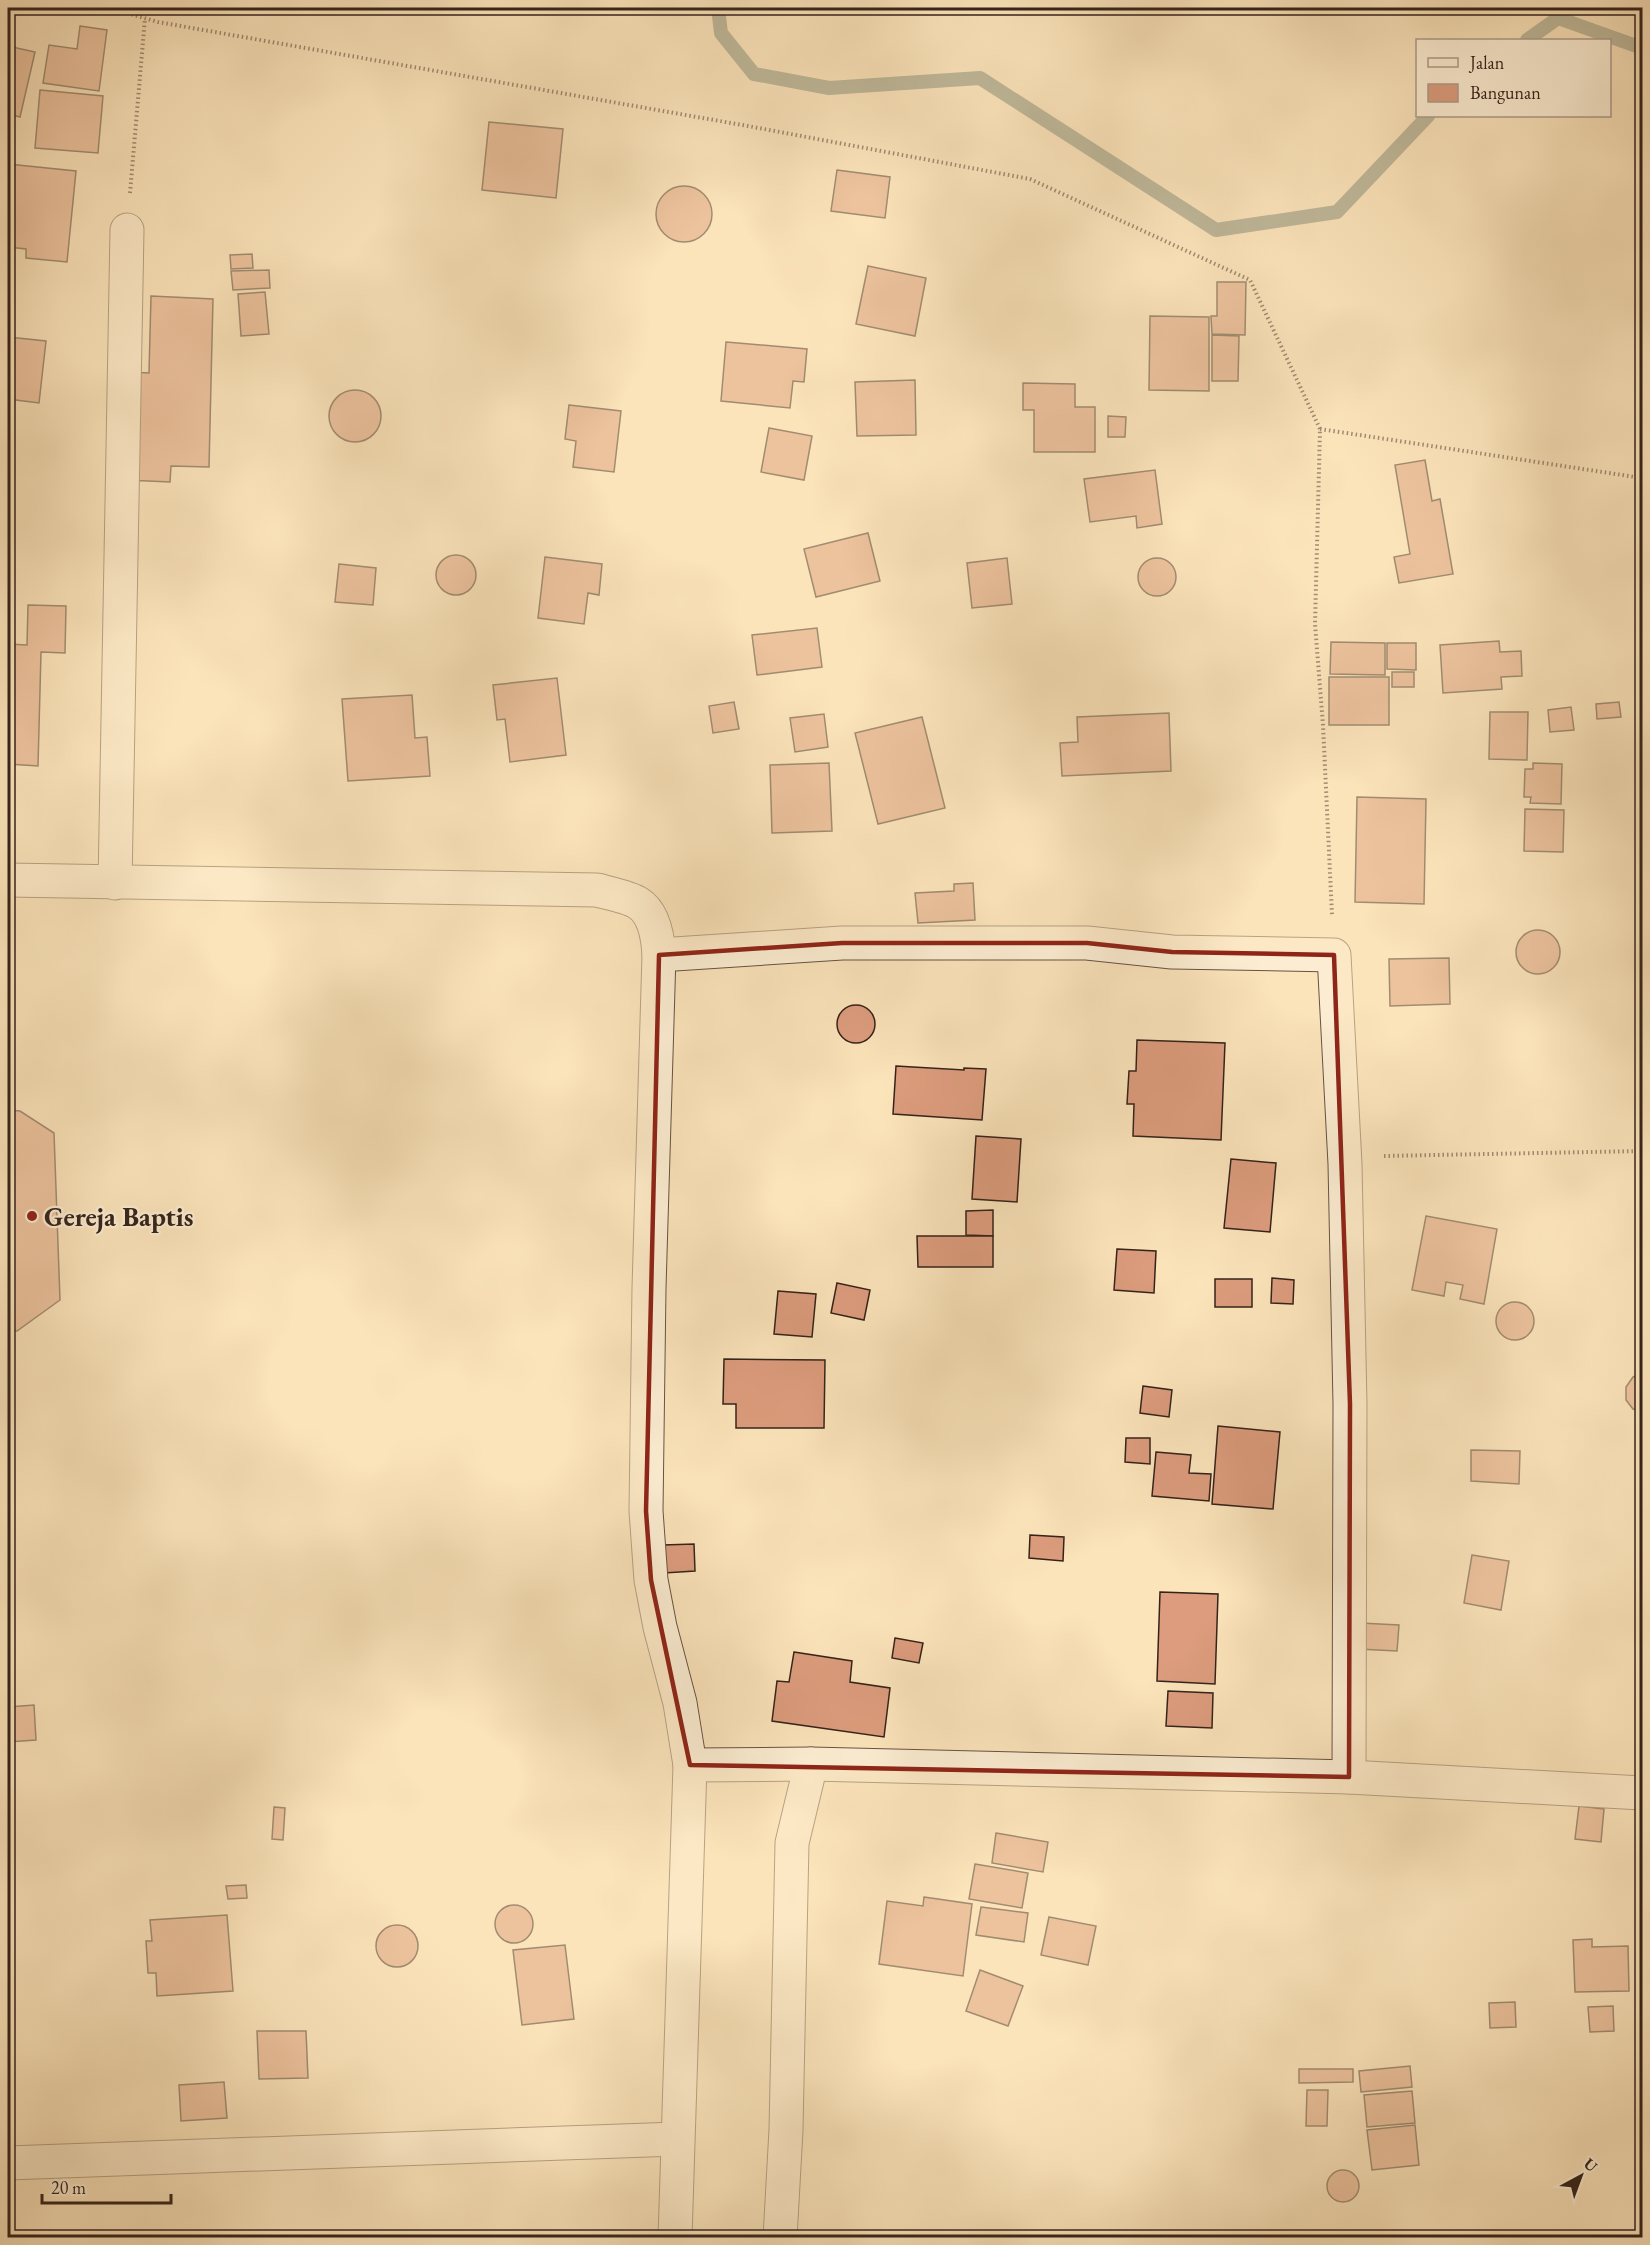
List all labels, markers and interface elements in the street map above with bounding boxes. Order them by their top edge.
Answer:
legend [1416,39,1611,117]
text: Jalan [1468,51,1505,74]
text: Bangunan [1470,81,1541,104]
place label: Gereja Baptis [44,1199,193,1234]
marker: Gereja Baptis [25,1209,39,1223]
north arrow [1551,2146,1611,2206]
text: U [1579,2153,1602,2177]
scale bar [42,2167,171,2205]
text: 20 m [51,2176,86,2199]

